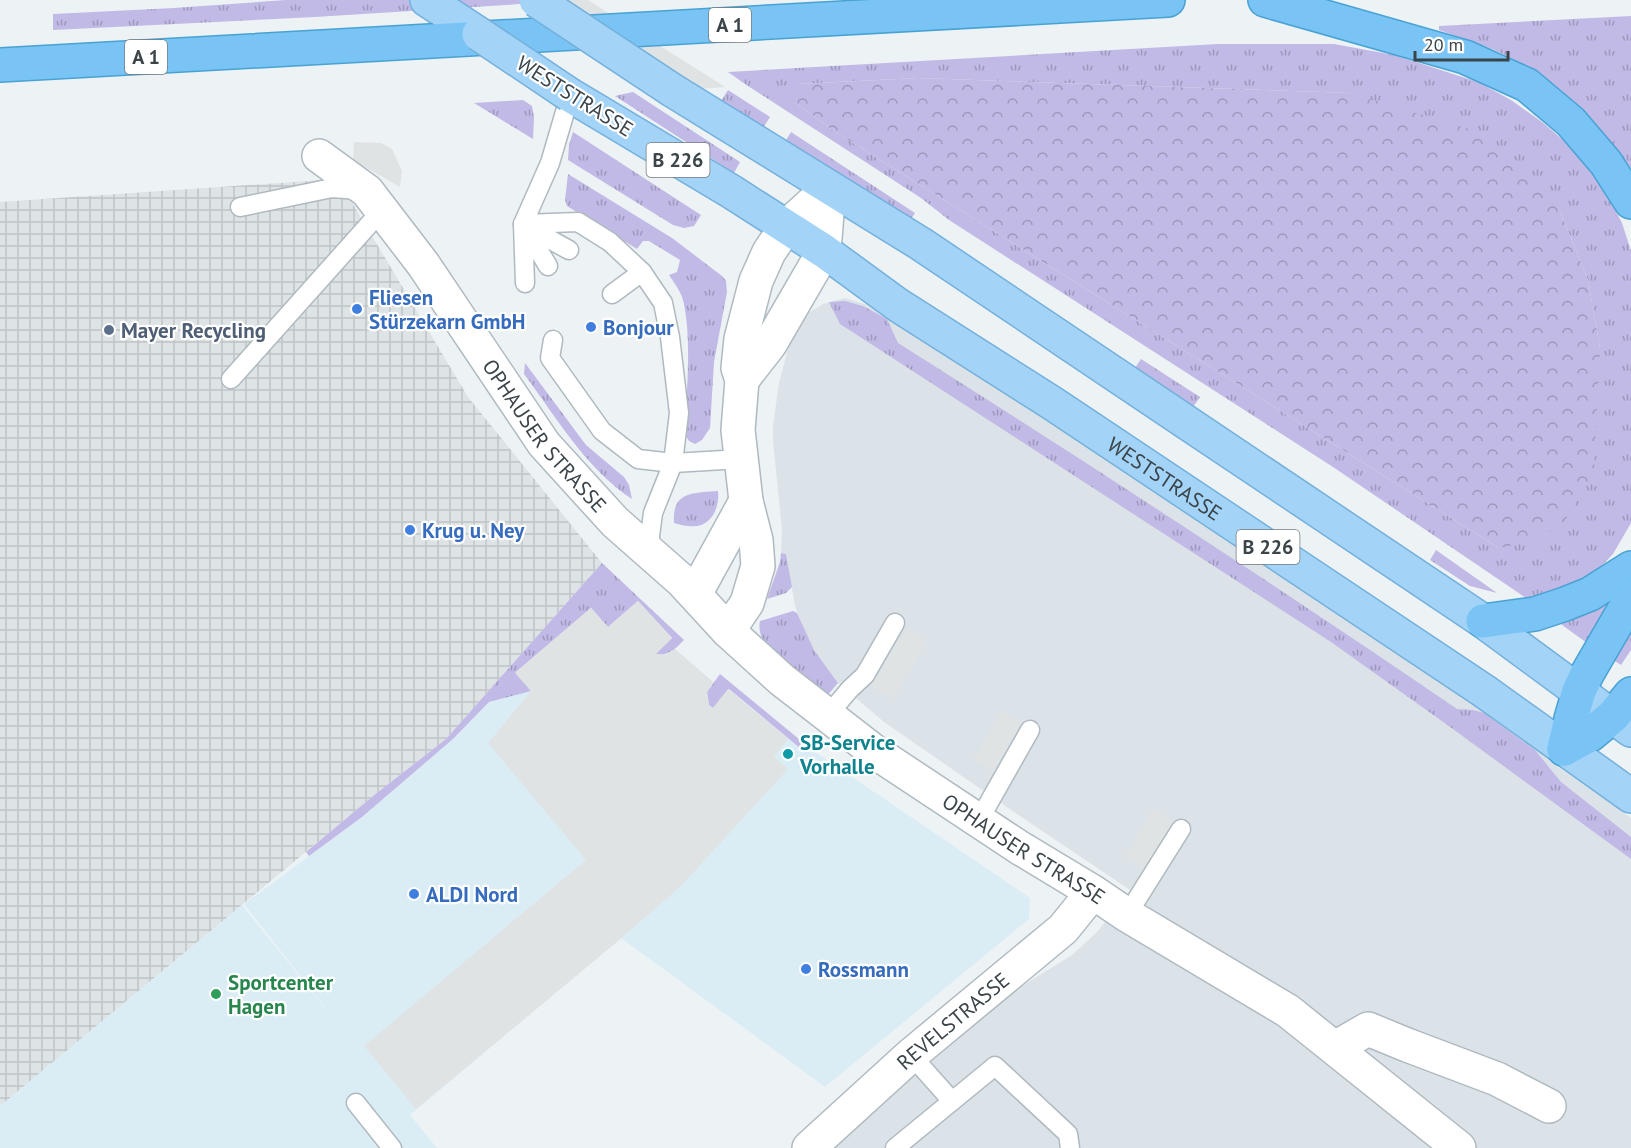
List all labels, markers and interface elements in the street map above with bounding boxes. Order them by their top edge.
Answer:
road number: A 1 [709,8,751,42]
scale bar [1415,24,1508,62]
text: 20 m [1424,33,1463,56]
road number: A 1 [125,40,167,74]
street label: WESTSTRASSE [512,50,638,142]
road number: B 226 [646,143,710,177]
place label: Fliesen Stürzekarn GmbH [369,284,525,335]
marker: Fliesen Stürzekarn GmbH [350,302,364,316]
place label: Bonjour [603,314,674,341]
place label: Mayer Recycling [121,317,266,344]
marker: Bonjour [584,320,598,334]
marker: Mayer Recycling [102,323,116,337]
street label: OPHAUSER STRASSE [477,353,613,518]
street label: WESTSTRASSE [1102,430,1227,526]
place label: Krug u. Ney [422,517,525,544]
marker: Krug u. Ney [403,523,417,537]
road number: B 226 [1236,530,1300,564]
place label: SB-Service Vorhalle [799,729,895,780]
marker: SB-Service Vorhalle [781,747,795,761]
street label: OPHAUSER STRASSE [937,787,1111,910]
place label: ALDI Nord [426,881,518,908]
marker: ALDI Nord [407,887,421,901]
place label: Rossmann [818,956,909,983]
marker: Rossmann [799,962,813,976]
street label: REVELSTRASSE [891,966,1014,1075]
place label: Sportcenter Hagen [228,969,334,1020]
marker: Sportcenter Hagen [209,987,223,1001]

